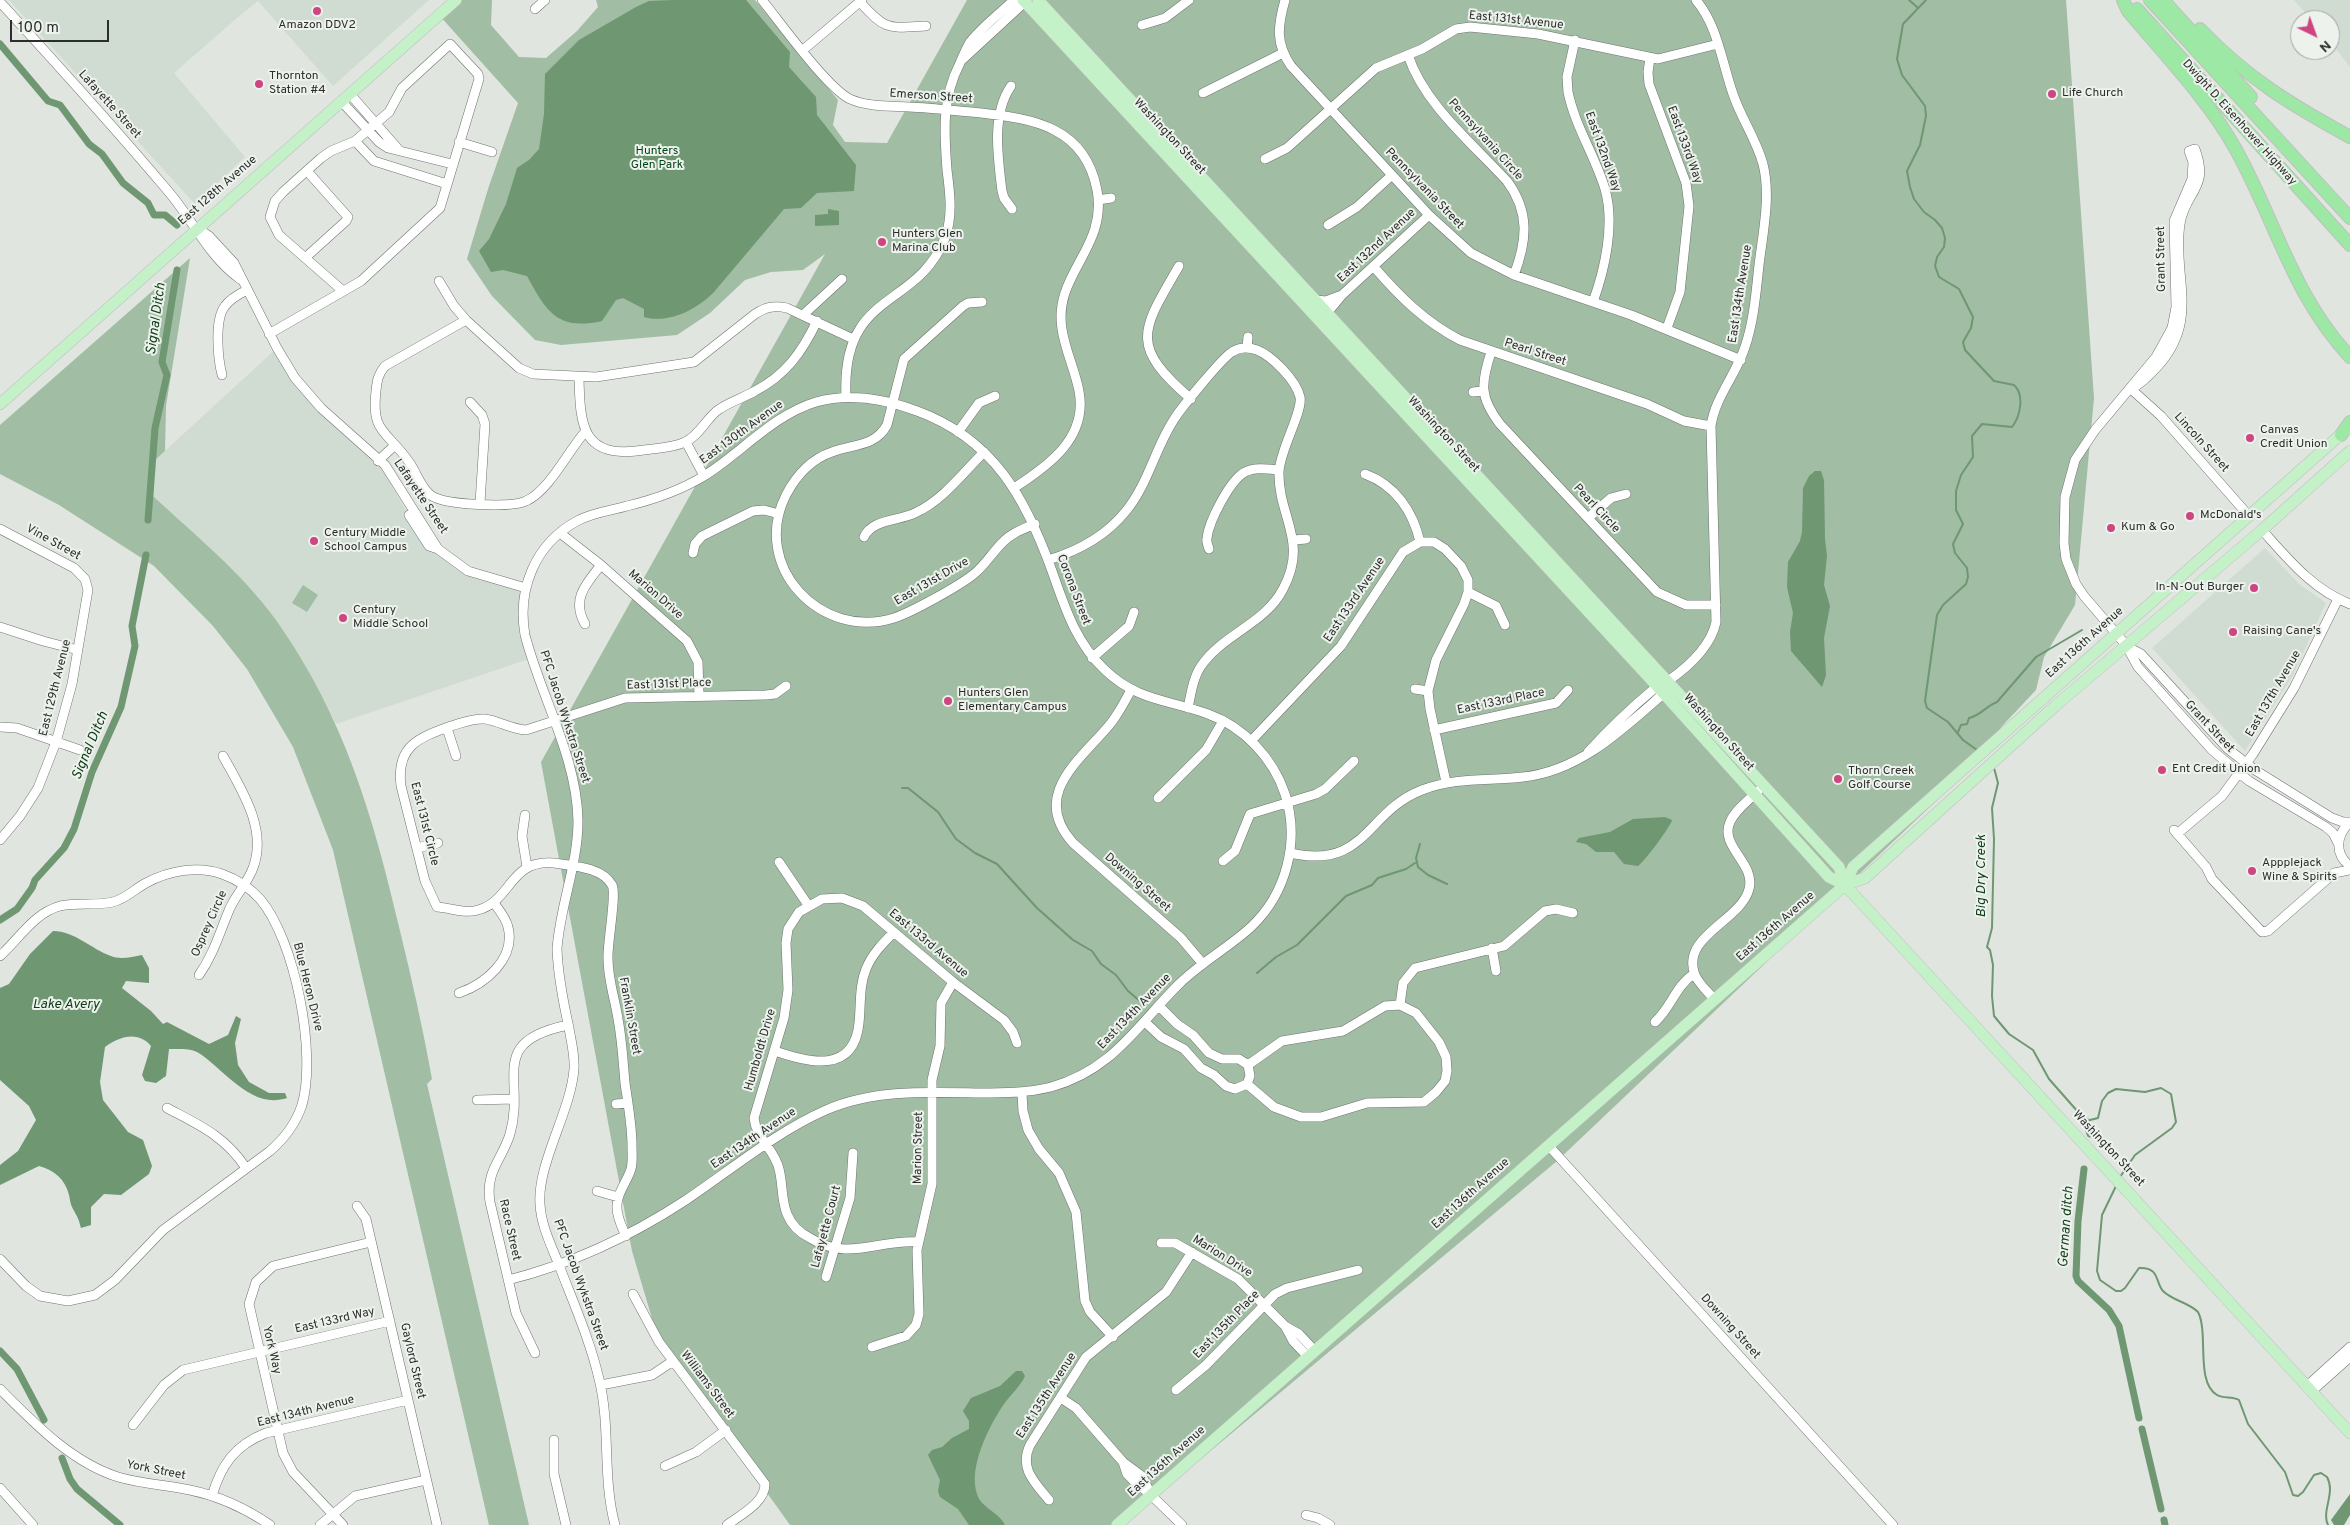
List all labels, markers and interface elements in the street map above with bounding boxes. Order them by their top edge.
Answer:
marker: Amazon DDV2 [311,5,323,17]
street label: East 131st Avenue [1468,9,1564,33]
scale bar [12,10,111,42]
north arrow [2290,10,2340,60]
text: 100 m [18,19,59,38]
place label: Amazon DDV2 [278,19,356,33]
text: N [2315,36,2334,55]
street label: Dwight D. Eisenhower Highway [2179,57,2299,189]
street label: Lafayette Street [75,68,143,142]
place label: Thornton Station #4 [269,70,326,98]
marker: Thornton Station #4 [253,78,265,90]
street label: Emerson Street [889,87,973,107]
place label: Life Church [2062,87,2123,101]
marker: Life Church [2046,88,2058,100]
street label: Washington Street [1130,96,1208,178]
street label: Pennsylvania Circle [1445,96,1525,184]
street label: East 133rd Way [1663,104,1705,186]
street label: East 132nd Way [1581,110,1623,194]
park label: Hunters Glen Park [631,145,683,173]
street label: Pennsylvania Street [1382,145,1466,233]
street label: East 128th Avenue [176,153,260,229]
street label: East 132nd Avenue [1335,206,1419,286]
street label: Grant Street [2154,226,2170,292]
place label: Hunters Glen Marina Club [892,228,963,256]
marker: Hunters Glen Marina Club [876,236,888,248]
street label: East 134th Avenue [1726,244,1756,344]
water label: Signal Ditch [144,282,170,356]
street label: Pearl Street [1502,336,1568,370]
street label: Washington Street [1404,394,1482,476]
street label: East 130th Avenue [697,398,787,468]
street label: Lincoln Street [2170,410,2232,476]
place label: Canvas Credit Union [2260,424,2327,452]
marker: Canvas Credit Union [2244,432,2256,444]
street label: Lafayette Street [390,457,450,537]
street label: Pearl Circle [1570,481,1622,537]
place label: McDonald's [2200,509,2262,523]
marker: McDonald's [2184,510,2196,522]
place label: Kum & Go [2121,521,2175,535]
street label: Vine Street [23,522,83,564]
marker: Kum & Go [2105,522,2117,534]
place label: Century Middle School Campus [324,527,407,555]
marker: Century Middle School Campus [308,535,320,547]
street label: Corona Street [1053,553,1093,627]
street label: East 131st Drive [892,555,972,609]
street label: East 133rd Avenue [1321,555,1389,645]
street label: Marion Drive [625,567,685,623]
place label: In-N-Out Burger [2155,581,2244,595]
marker: In-N-Out Burger [2248,582,2260,594]
place label: Century Middle School [353,604,428,632]
street label: East 136th Avenue [2043,604,2127,682]
marker: Century Middle School [337,612,349,624]
place label: Raising Cane's [2243,625,2321,639]
marker: Raising Cane's [2227,626,2239,638]
street label: East 129th Avenue [37,638,75,738]
street label: East 137th Avenue [2243,648,2305,740]
street label: PFC Jacob Wykstra Street [536,649,592,785]
street label: East 131st Place [626,676,712,694]
street label: East 133rd Place [1456,686,1546,718]
place label: Hunters Glen Elementary Campus [958,687,1067,715]
street label: Washington Street [1680,691,1756,775]
marker: Hunters Glen Elementary Campus [942,695,954,707]
street label: Grant Street [2181,698,2237,756]
water label: Signal Ditch [69,709,113,783]
place label: Ent Credit Union [2172,763,2260,777]
marker: Ent Credit Union [2156,764,2168,776]
place label: Thorn Creek Golf Course [1848,765,1914,793]
marker: Thorn Creek Golf Course [1832,773,1844,785]
street label: East 131st Circle [407,781,441,867]
water label: Big Dry Creek [1974,834,1990,918]
street label: Downing Street [1101,850,1173,916]
place label: Appplejack Wine & Spirits [2262,857,2337,885]
marker: Appplejack Wine & Spirits [2246,865,2258,877]
street label: Osprey Circle [189,888,231,960]
street label: East 136th Avenue [1734,889,1818,965]
street label: East 133rd Avenue [885,907,971,981]
street label: Blue Heron Drive [289,941,325,1033]
street label: East 134th Avenue [1095,971,1175,1053]
street label: Franklin Street [615,976,643,1056]
water label: Lake Avery [33,997,99,1013]
street label: Humboldt Drive [742,1007,780,1093]
street label: East 134th Avenue [709,1105,799,1173]
street label: Washington Street [2069,1108,2147,1190]
street label: Marion Street [911,1112,927,1184]
street label: East 136th Avenue [1429,1155,1513,1233]
street label: Lafayette Court [809,1184,845,1270]
water label: German ditch [2056,1186,2078,1268]
street label: Race Street [495,1198,523,1262]
street label: PFC Jacob Wykstra Street [550,1217,610,1353]
street label: Marion Drive [1189,1233,1255,1281]
street label: East 135th Place [1191,1288,1263,1362]
street label: Downing Street [1697,1292,1763,1362]
street label: East 133rd Way [294,1305,376,1337]
street label: Gaylord Street [396,1322,428,1400]
street label: York Way [258,1324,284,1376]
street label: Williams Street [677,1348,737,1422]
street label: East 135th Avenue [1014,1350,1080,1442]
street label: East 134th Avenue [256,1393,356,1431]
street label: East 136th Avenue [1125,1423,1209,1501]
street label: York Street [125,1458,187,1484]

